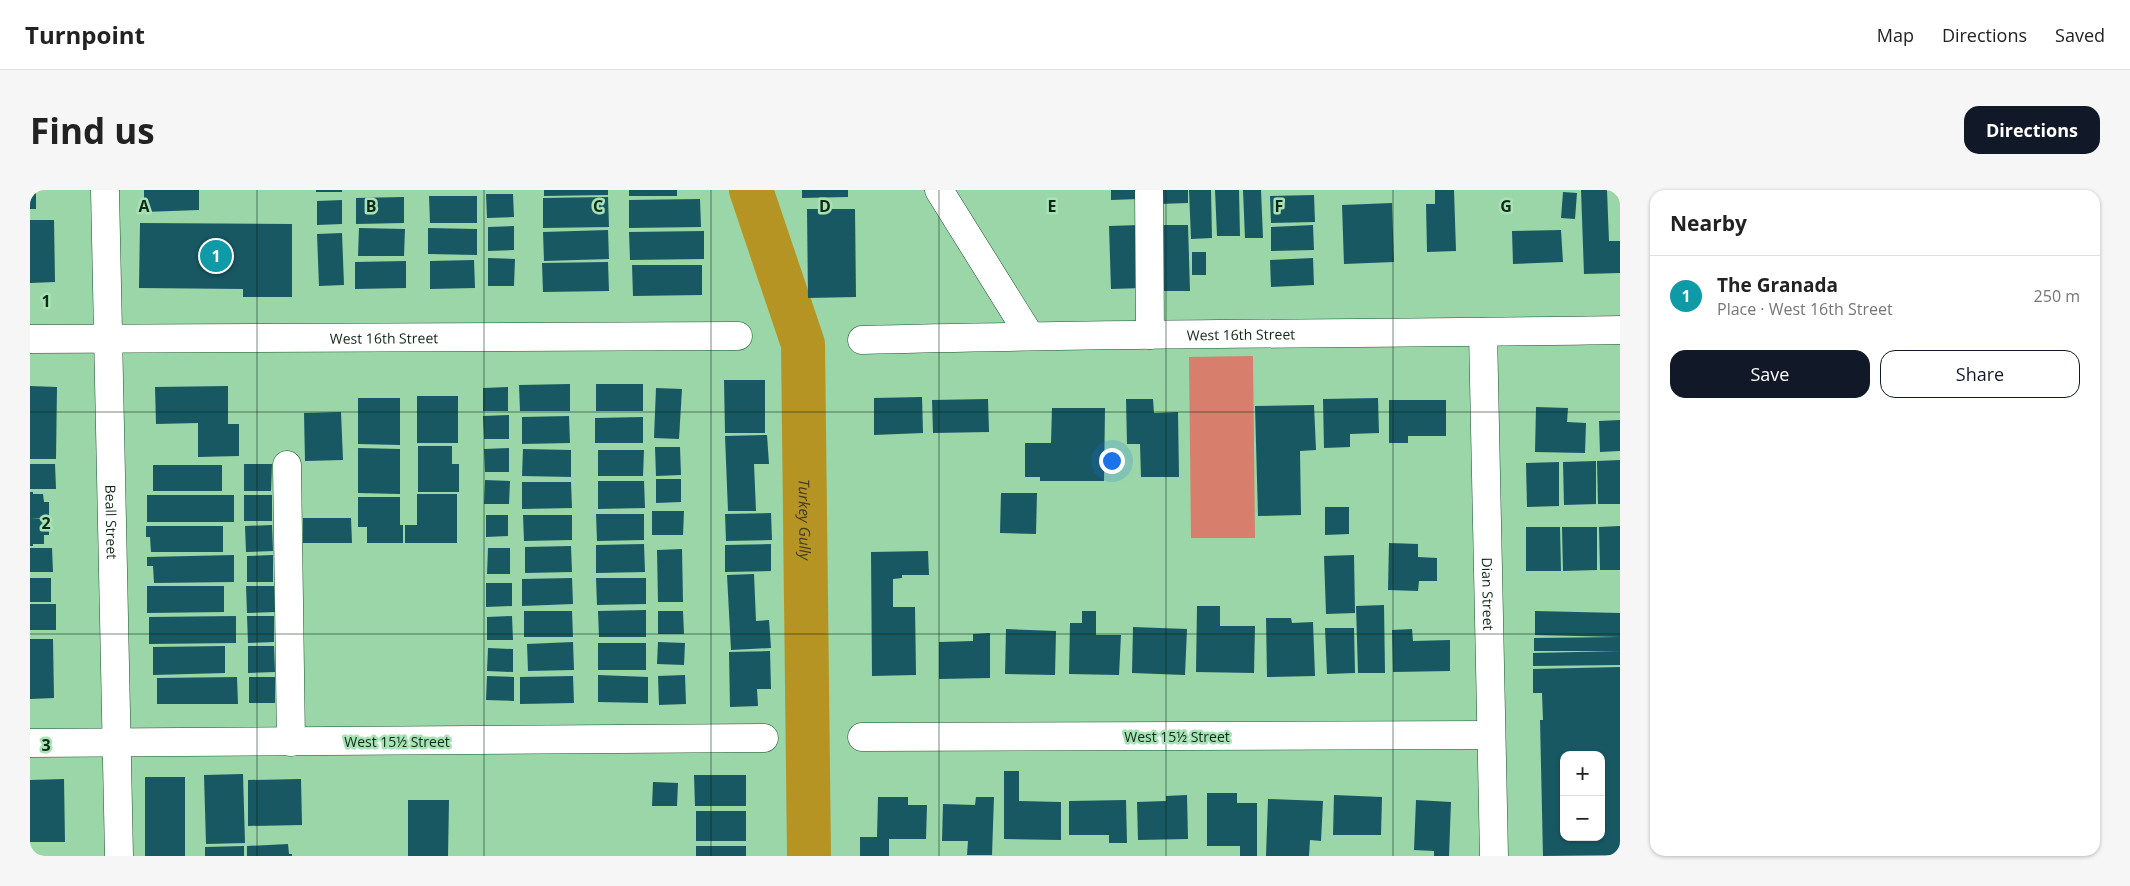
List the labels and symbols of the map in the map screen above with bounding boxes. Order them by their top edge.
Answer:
text: A [138,195,150,217]
text: B [366,195,376,217]
text: C [593,195,603,217]
text: D [819,195,831,217]
text: E [1048,195,1057,217]
text: F [1275,195,1283,217]
text: G [1500,195,1512,217]
pin: 1 [200,237,232,275]
text: 1 [41,290,51,312]
street label: West 16th Street [1187,324,1295,344]
street label: West 16th Street [330,328,438,347]
your location [1099,448,1125,474]
water label: Turkey Gully [795,479,816,561]
street label: Beall Street [102,484,122,559]
text: 2 [41,512,51,534]
street label: Dian Street [1478,557,1499,631]
street label: West 15½ Street [1124,727,1230,746]
street label: West 15½ Street [344,732,450,751]
text: 3 [41,734,51,756]

